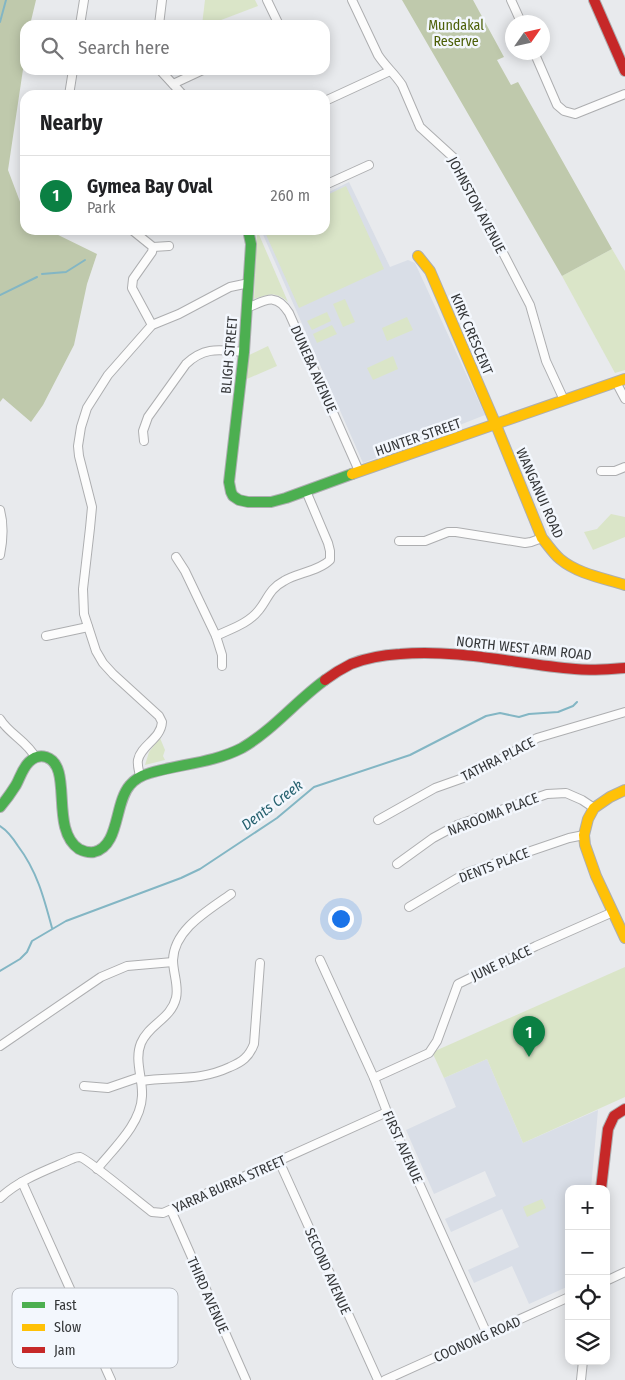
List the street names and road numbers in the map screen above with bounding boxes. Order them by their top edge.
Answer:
street label: JOHNSTON AVENUE [444,154,509,257]
street label: KIRK CRESCENT [447,291,496,378]
street label: BLIGH STREET [218,315,241,394]
street label: DUNEBA AVENUE [287,323,341,416]
street label: HUNTER STREET [373,415,464,460]
street label: WANGANUI ROAD [512,445,567,541]
street label: NORTH WEST ARM ROAD [455,633,593,664]
street label: TATHRA PLACE [459,733,538,785]
street label: NAROOMA PLACE [445,789,541,840]
street label: DENTS PLACE [457,844,532,887]
street label: JUNE PLACE [468,942,535,985]
street label: FIRST AVENUE [379,1108,426,1187]
street label: YARRA BURRA STREET [170,1152,289,1217]
street label: SECOND AVENUE [301,1225,354,1318]
street label: THIRD AVENUE [183,1254,232,1336]
street label: COONONG ROAD [431,1313,523,1366]

